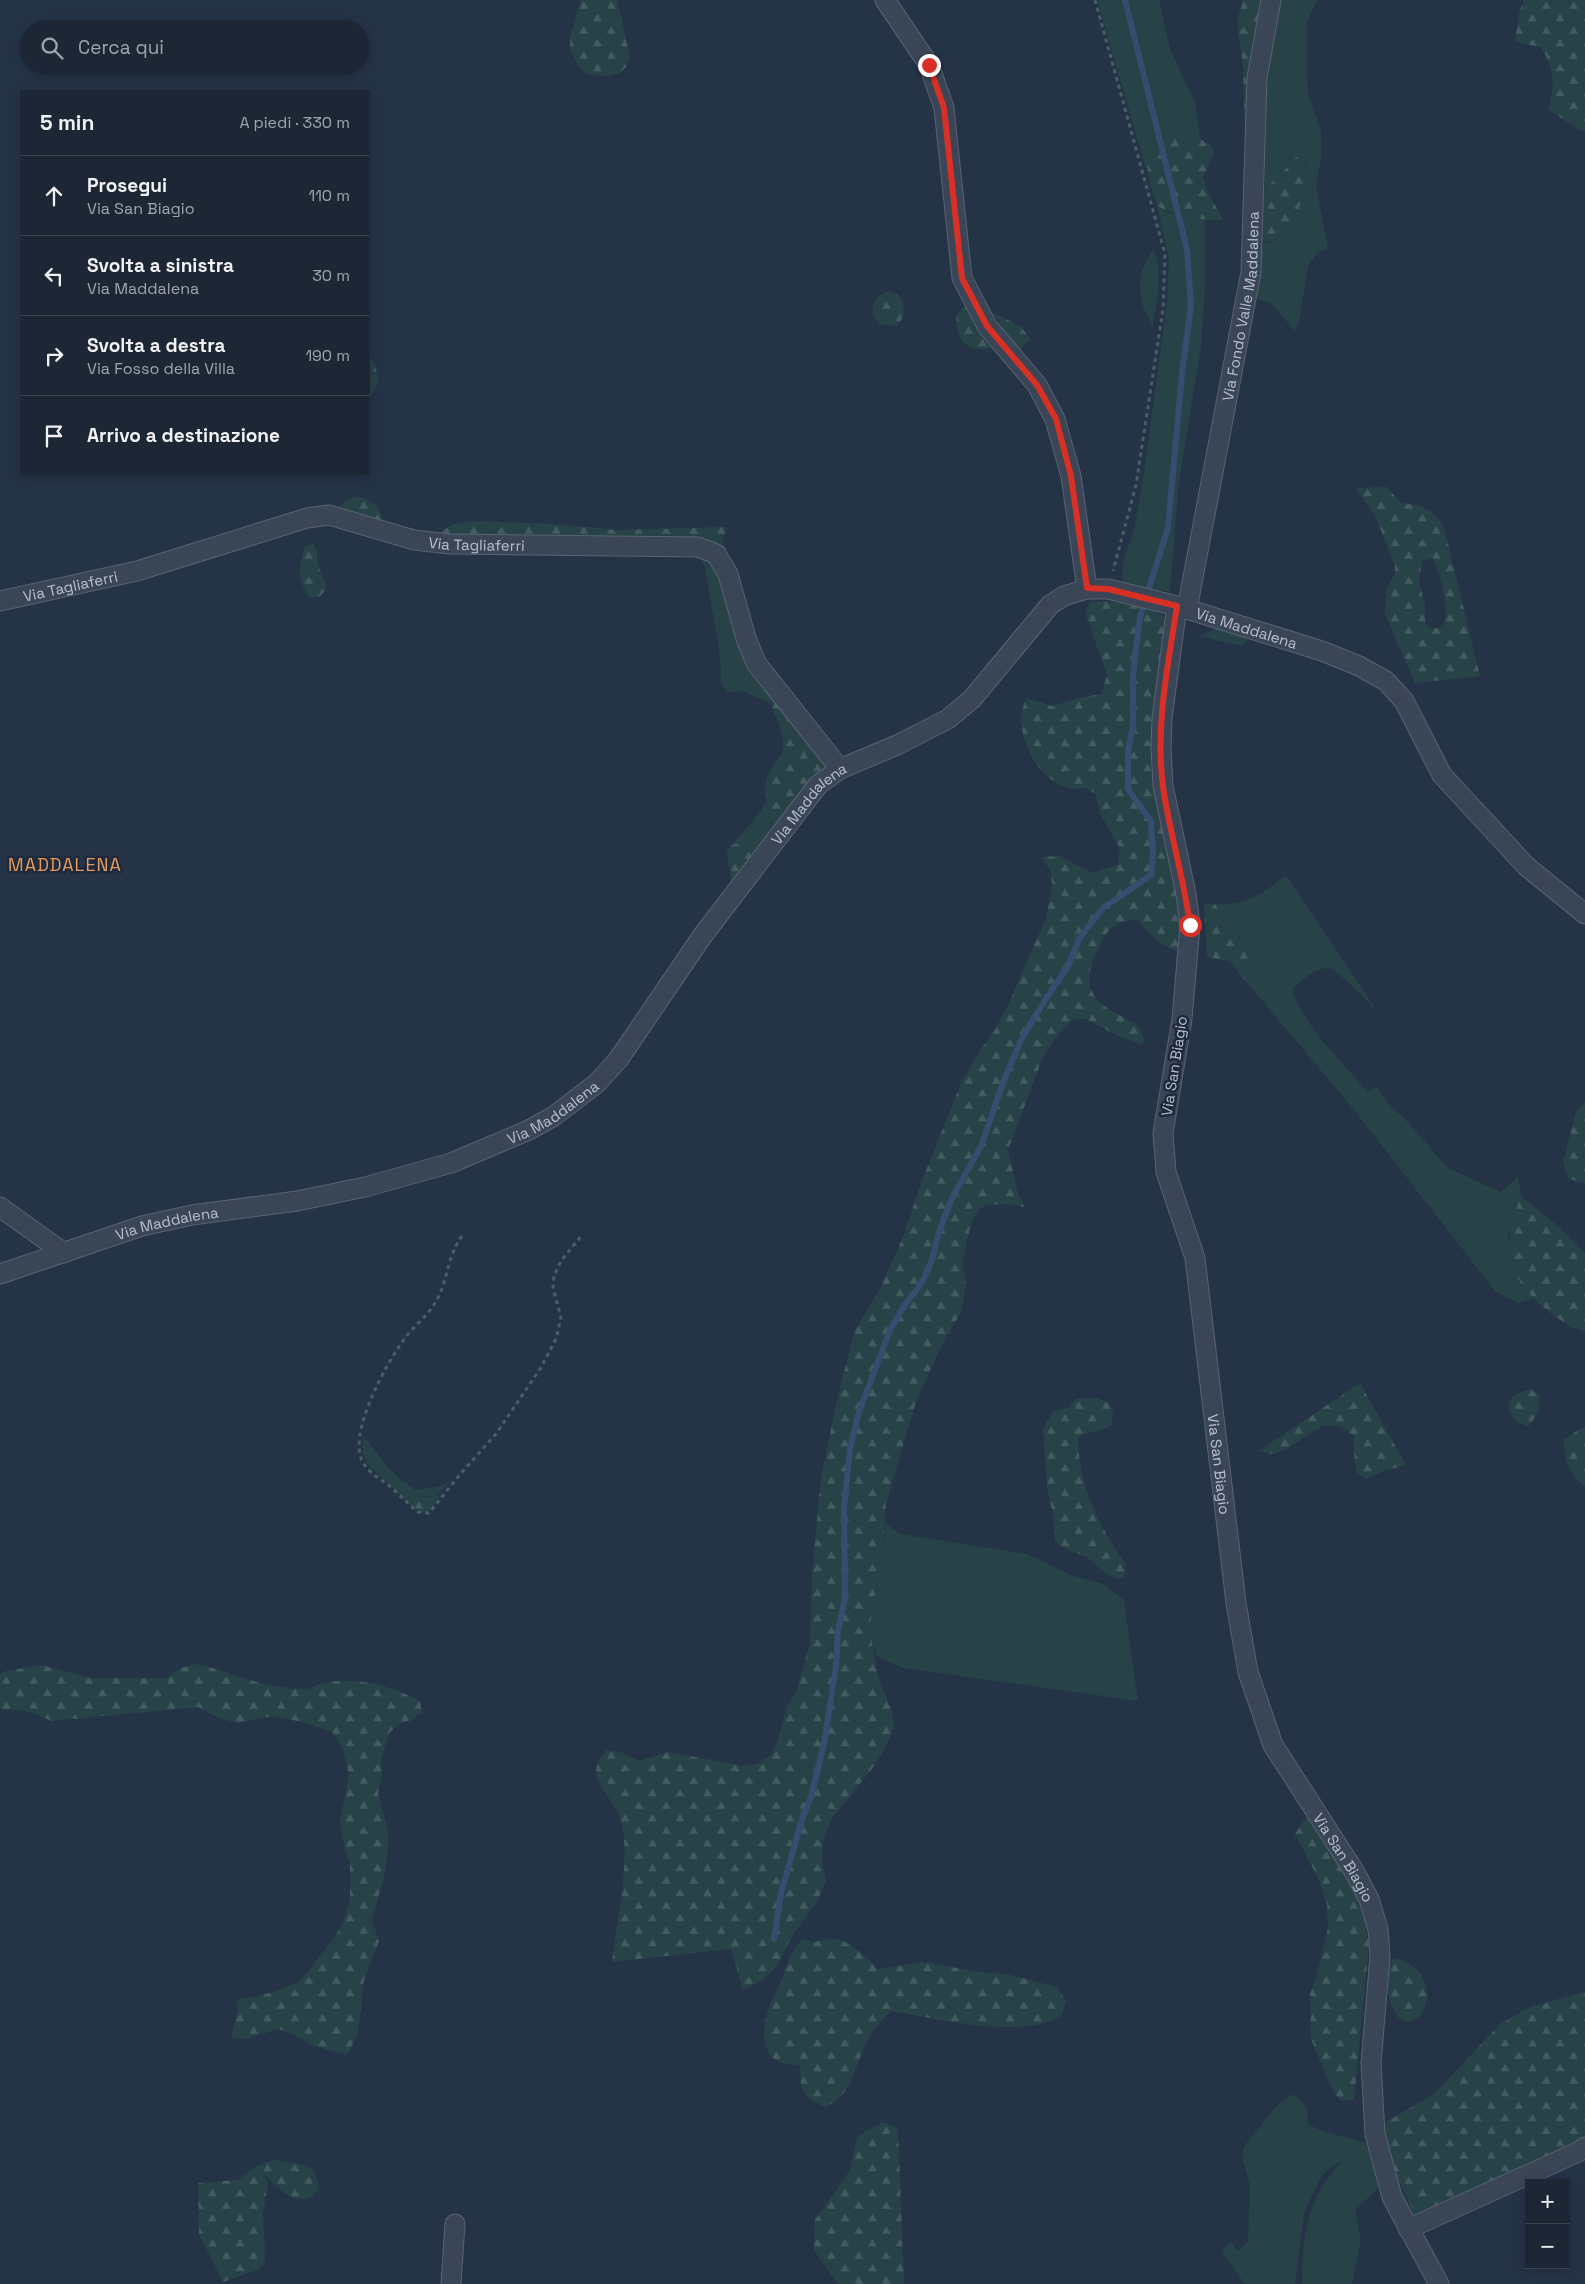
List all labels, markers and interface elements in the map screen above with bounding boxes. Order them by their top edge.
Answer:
search box [20,20,370,75]
icon: search [38,34,66,62]
text: Cerca qui [78,35,164,60]
route end [918,54,941,77]
text: 5 min [40,109,94,136]
text: A piedi · 330 m [239,112,350,133]
text: Prosegui [87,173,167,198]
icon: ahead [40,182,68,210]
text: 110 m [308,185,350,206]
text: Via San Biagio [87,198,195,219]
street label: Via Fondo Valle Maddalena [1217,210,1262,402]
text: Svolta a sinistra [87,253,234,278]
icon: left [40,262,68,290]
text: 30 m [312,265,350,286]
text: Via Maddalena [87,278,199,299]
text: Svolta a destra [87,333,225,358]
icon: right [40,342,68,370]
text: 190 m [305,345,350,366]
text: Via Fosso della Villa [87,358,235,379]
icon: arrive [40,422,68,450]
text: Arrivo a destinazione [87,423,280,448]
street label: Via Tagliaferri [428,532,525,554]
street label: Via Tagliaferri [21,566,119,605]
street label: Via Maddalena [1194,603,1300,652]
street label: Via Maddalena [767,758,849,848]
district label: MADDALENA [8,853,122,876]
route start [1179,914,1202,937]
street label: Via San Biagio [1157,1015,1191,1117]
street label: Via Maddalena [504,1076,603,1148]
street label: Via Maddalena [113,1202,220,1244]
street label: Via San Biagio [1204,1413,1235,1515]
street label: Via San Biagio [1310,1809,1378,1905]
map controls [1525,2179,1570,2269]
button: + [1525,2179,1570,2224]
button: − [1525,2224,1570,2269]

